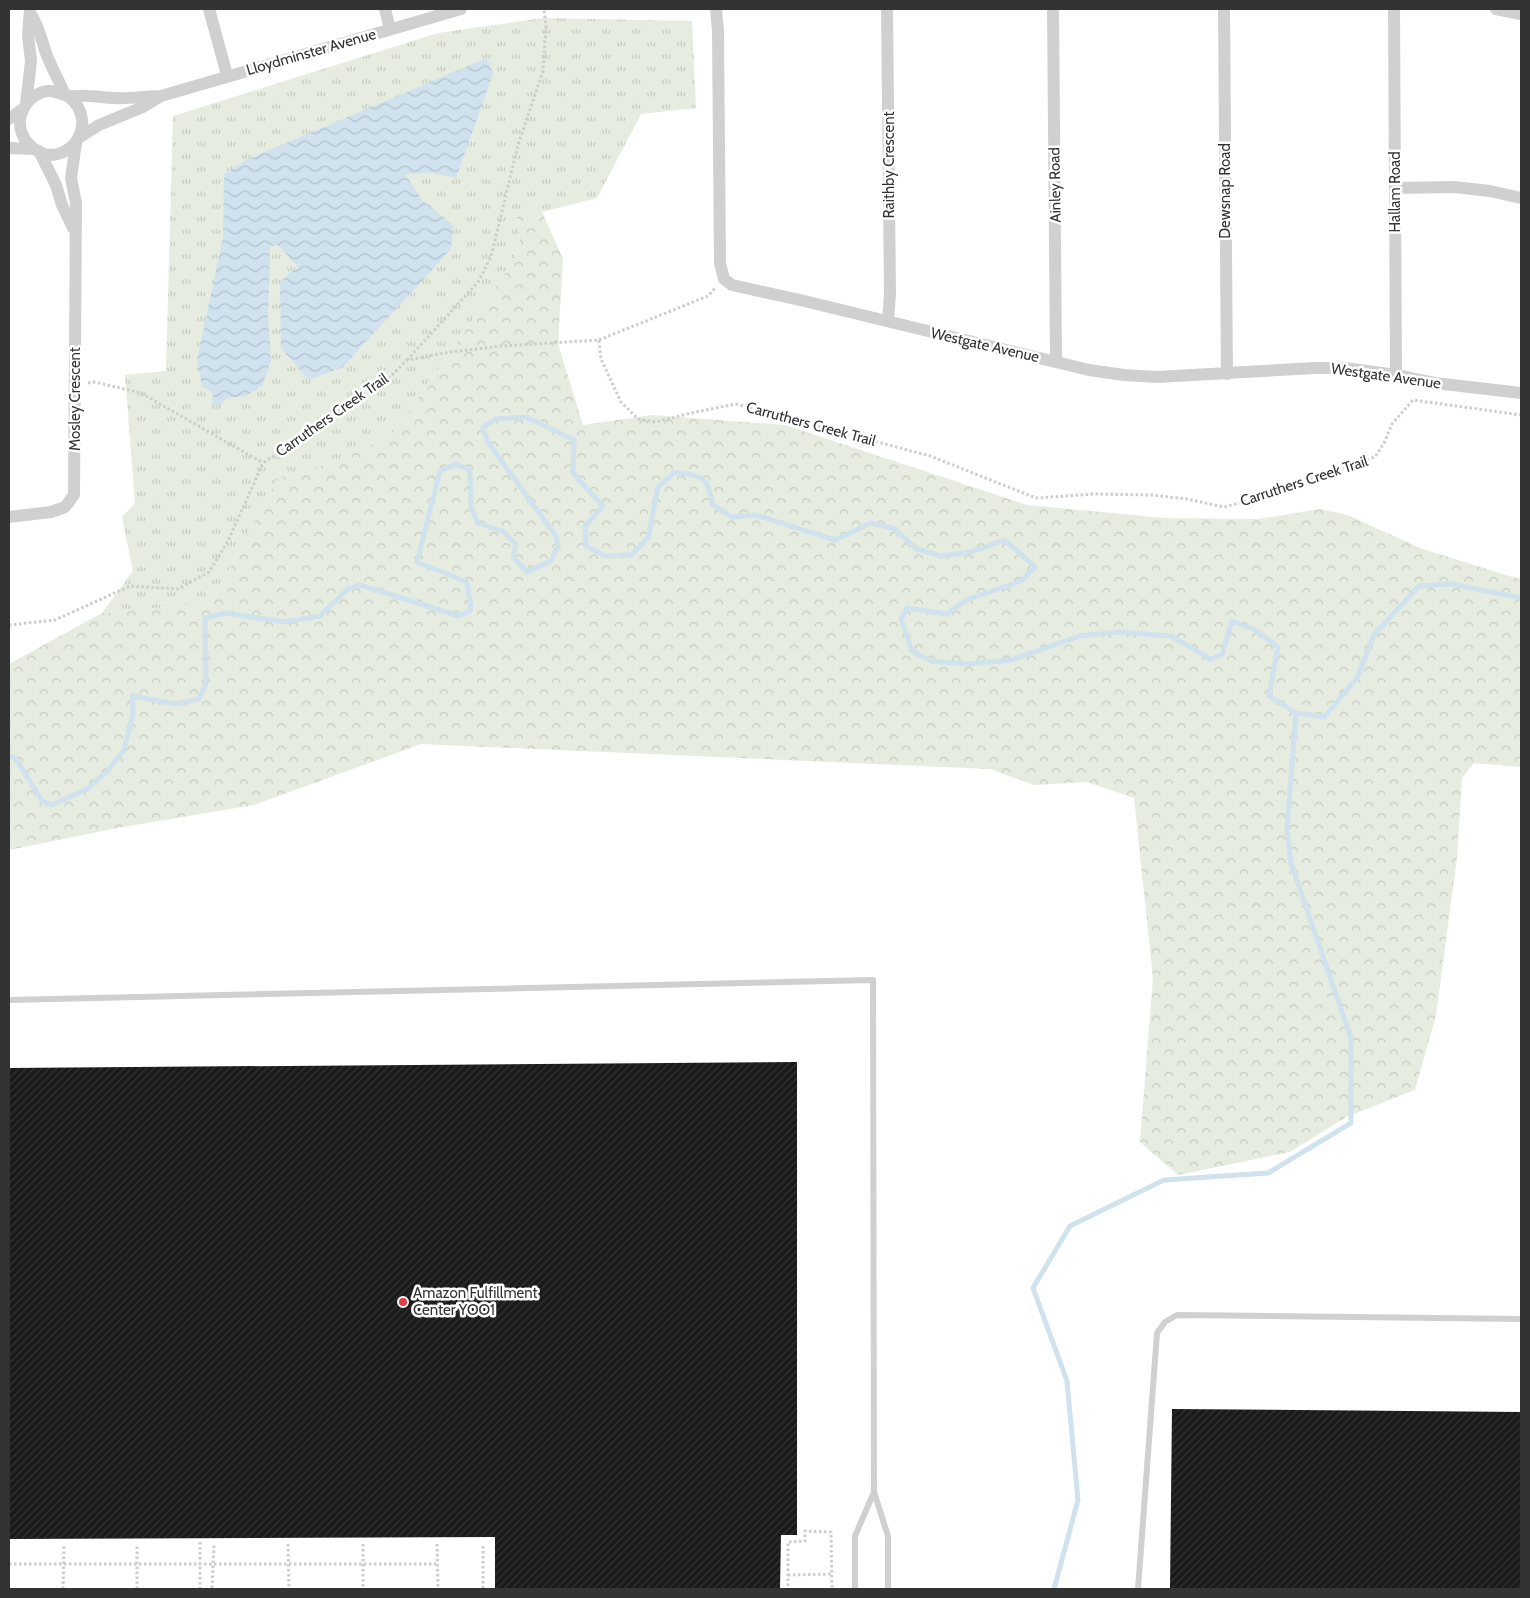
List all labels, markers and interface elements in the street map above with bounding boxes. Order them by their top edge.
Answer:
street label: Lloydminster Avenue [244,25,378,79]
street label: Raithby Crescent [880,112,898,218]
street label: Dewsnap Road [1216,143,1234,239]
street label: Ainley Road [1045,147,1065,223]
street label: Hallam Road [1386,152,1404,232]
street label: Westgate Avenue [929,324,1041,366]
street label: Mosley Crescent [66,347,84,451]
street label: Westgate Avenue [1330,359,1442,393]
street label: Carruthers Creek Trail [272,369,392,461]
street label: Carruthers Creek Trail [744,398,878,450]
street label: Carruthers Creek Trail [1238,452,1371,510]
place label: Amazon Fulfillment Center YOO1 [413,1284,538,1319]
marker: Amazon Fulfillment Center YOO1 [397,1296,409,1308]

